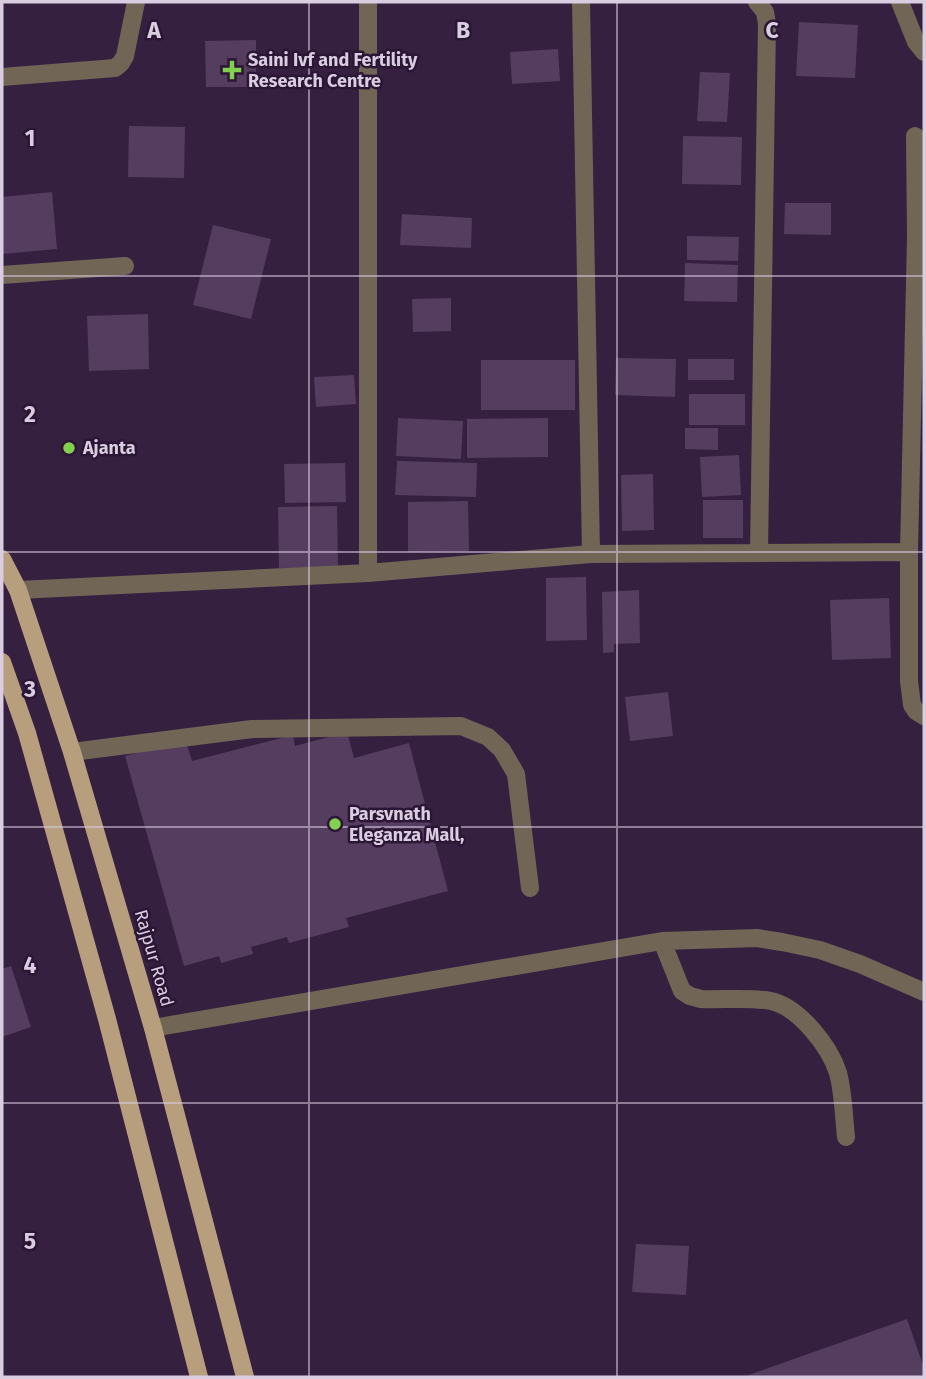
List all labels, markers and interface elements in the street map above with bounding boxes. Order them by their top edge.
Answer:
text: A [146,16,161,44]
text: B [456,16,470,44]
text: C [765,16,779,44]
place label: Saini Ivf and Fertility Research Centre [248,49,418,92]
marker: Saini Ivf and Fertility Research Centre [222,60,242,80]
text: 1 [25,124,35,152]
text: 2 [24,400,36,428]
place label: Ajanta [82,437,136,459]
marker: Ajanta [61,440,77,456]
text: 3 [23,675,36,703]
place label: Parsvnath Eleganza Mall, [349,803,464,846]
marker: Parsvnath Eleganza Mall, [327,816,343,832]
street label: Rajpur Road [130,907,178,1009]
text: 4 [24,951,37,979]
text: 5 [24,1227,36,1255]

